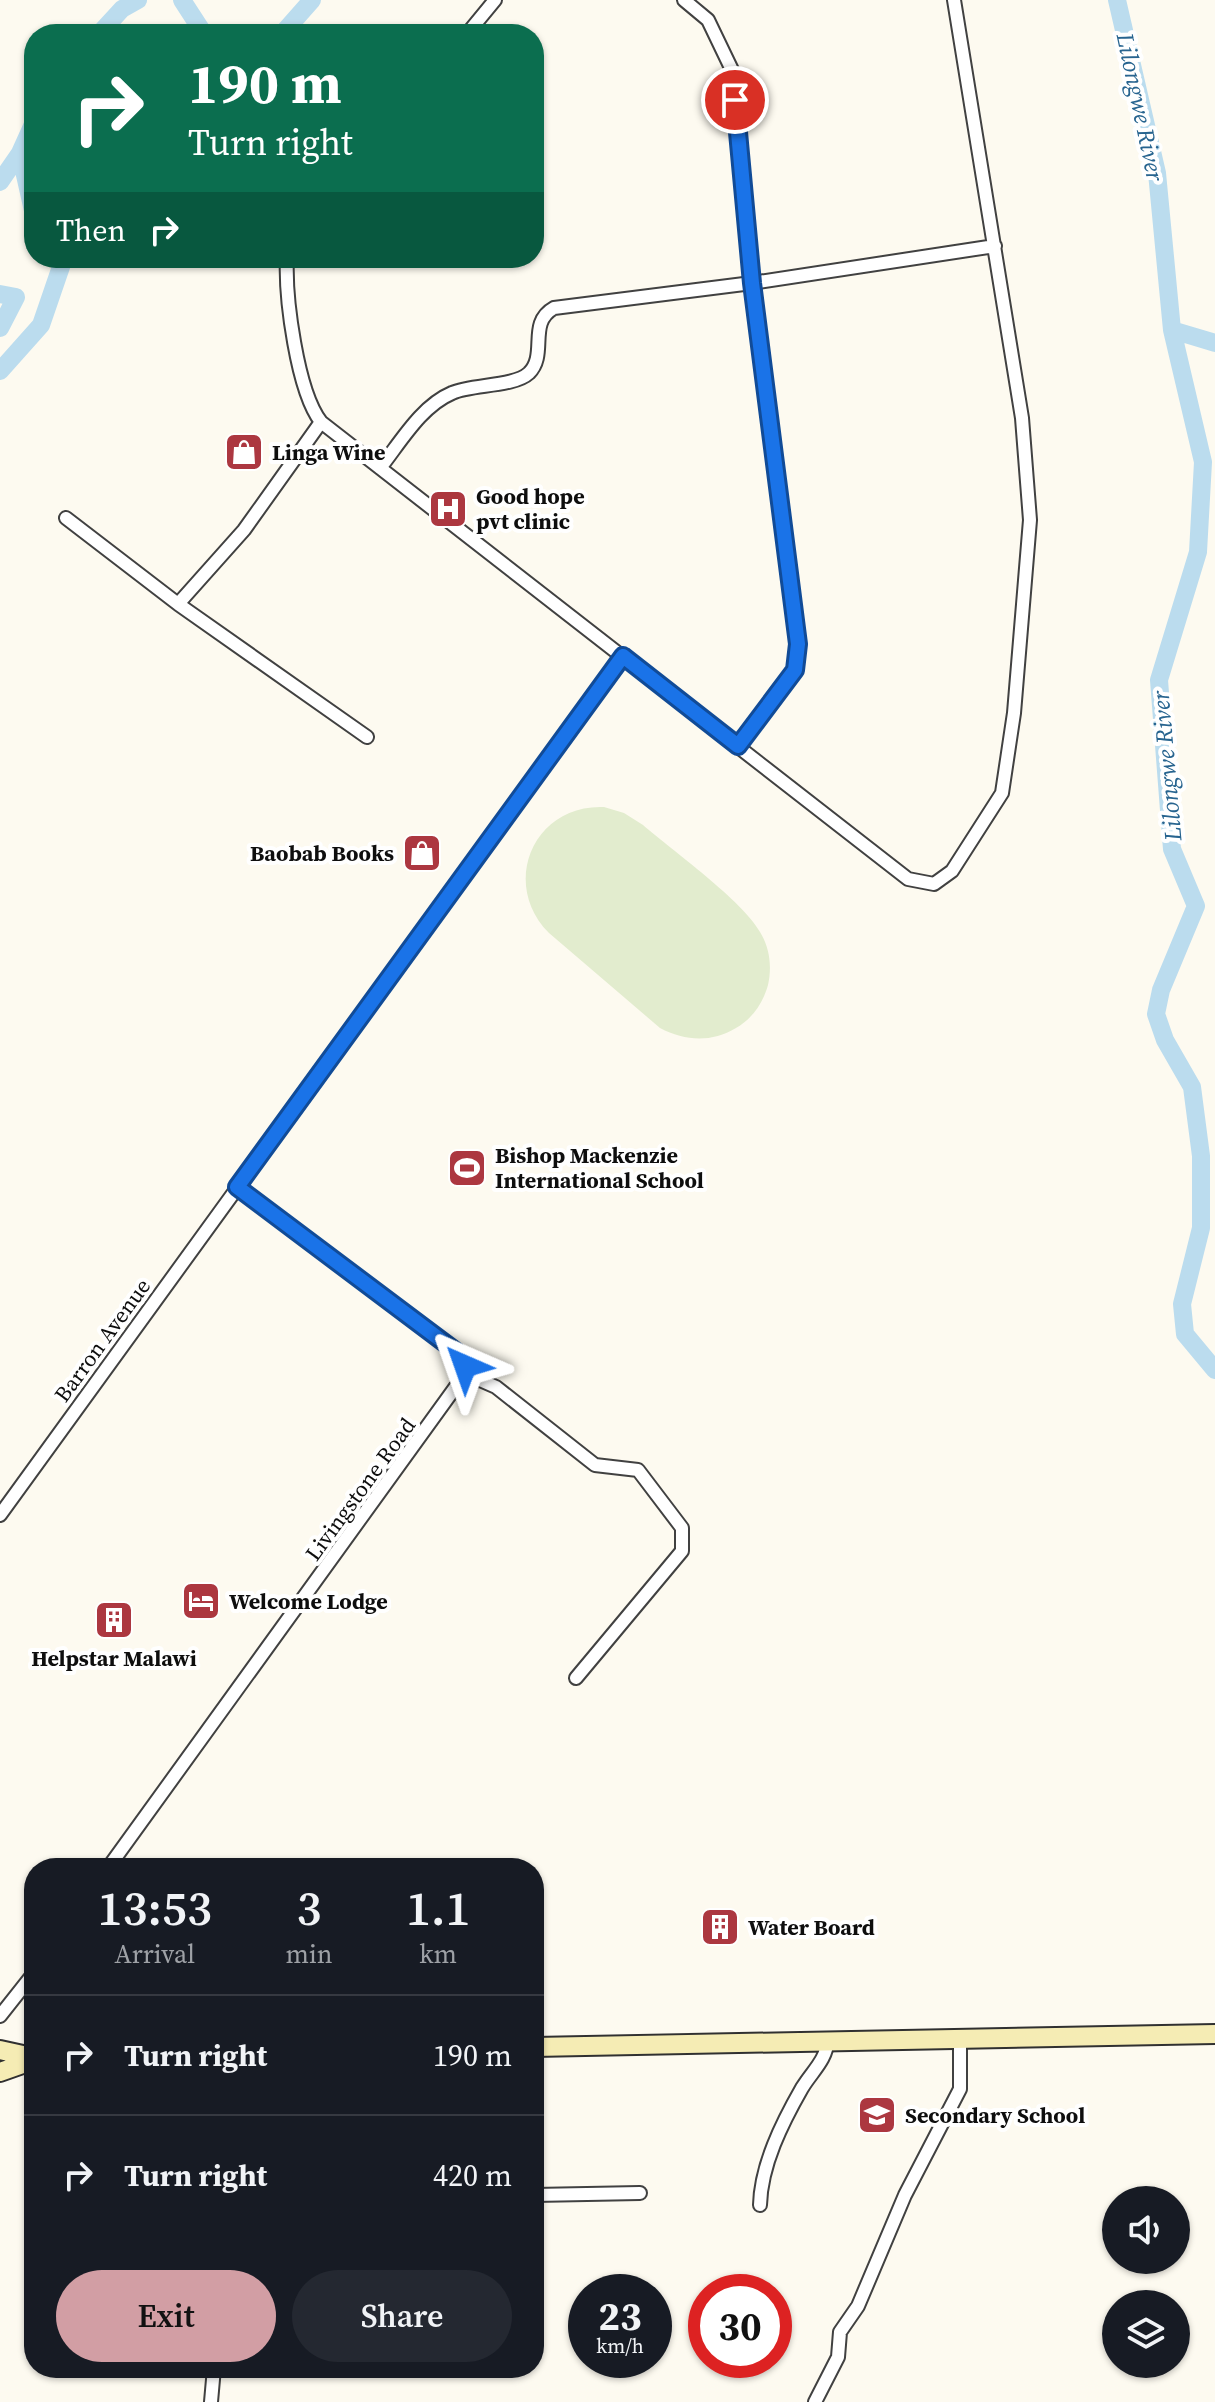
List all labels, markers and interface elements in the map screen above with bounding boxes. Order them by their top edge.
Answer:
water label: Lilongwe River [1108,29,1173,185]
text: 190 m [188,45,342,122]
icon: right [56,56,160,160]
pin [701,66,769,134]
icon: arrive [713,78,757,122]
text: Turn right [188,118,353,167]
icon: right [142,208,186,252]
text: Then [56,210,126,251]
shop icon: Linga Wine [223,431,265,473]
place label: Linga Wine [272,437,386,467]
place label: Good hope pvt clinic [476,481,585,536]
hospital icon: Good hope pvt clinic [427,488,469,530]
water label: Lilongwe River [1143,688,1190,843]
shop icon: Baobab Books [401,832,443,874]
place label: Baobab Books [250,838,394,868]
place label: Bishop Mackenzie International School [495,1140,704,1195]
sports icon: Bishop Mackenzie International School [446,1147,488,1189]
street label: Barron Avenue [47,1272,157,1408]
position arrow [423,1324,507,1408]
street label: Livingstone Road [298,1411,422,1567]
hotel icon: Welcome Lodge [180,1580,222,1622]
place label: Welcome Lodge [229,1586,388,1616]
building icon: Helpstar Malawi [93,1599,135,1641]
place label: Helpstar Malawi [31,1643,197,1673]
text: 13:53 [98,1875,212,1941]
text: 3 [296,1875,321,1941]
text: 1.1 [406,1875,470,1941]
building icon: Water Board [699,1906,741,1948]
place label: Water Board [748,1912,875,1942]
text: Arrival [115,1936,195,1972]
text: min [285,1936,332,1972]
text: km [419,1936,457,1972]
icon: right [56,2033,100,2077]
text: Turn right [124,2035,267,2076]
text: 190 m [433,2035,512,2076]
school or university icon: Secondary School [856,2094,898,2136]
place label: Secondary School [905,2100,1085,2130]
icon: right [56,2153,100,2197]
text: Turn right [124,2155,267,2196]
text: 420 m [433,2155,512,2196]
map controls [1102,2186,1190,2378]
button: sound [1102,2186,1190,2274]
button: Exit [56,2270,276,2362]
button: Share [292,2270,512,2362]
speed limit sign: 30 [688,2274,792,2378]
text: 23 [598,2289,642,2343]
button: layers [1102,2290,1190,2378]
text: km/h [596,2332,644,2360]

